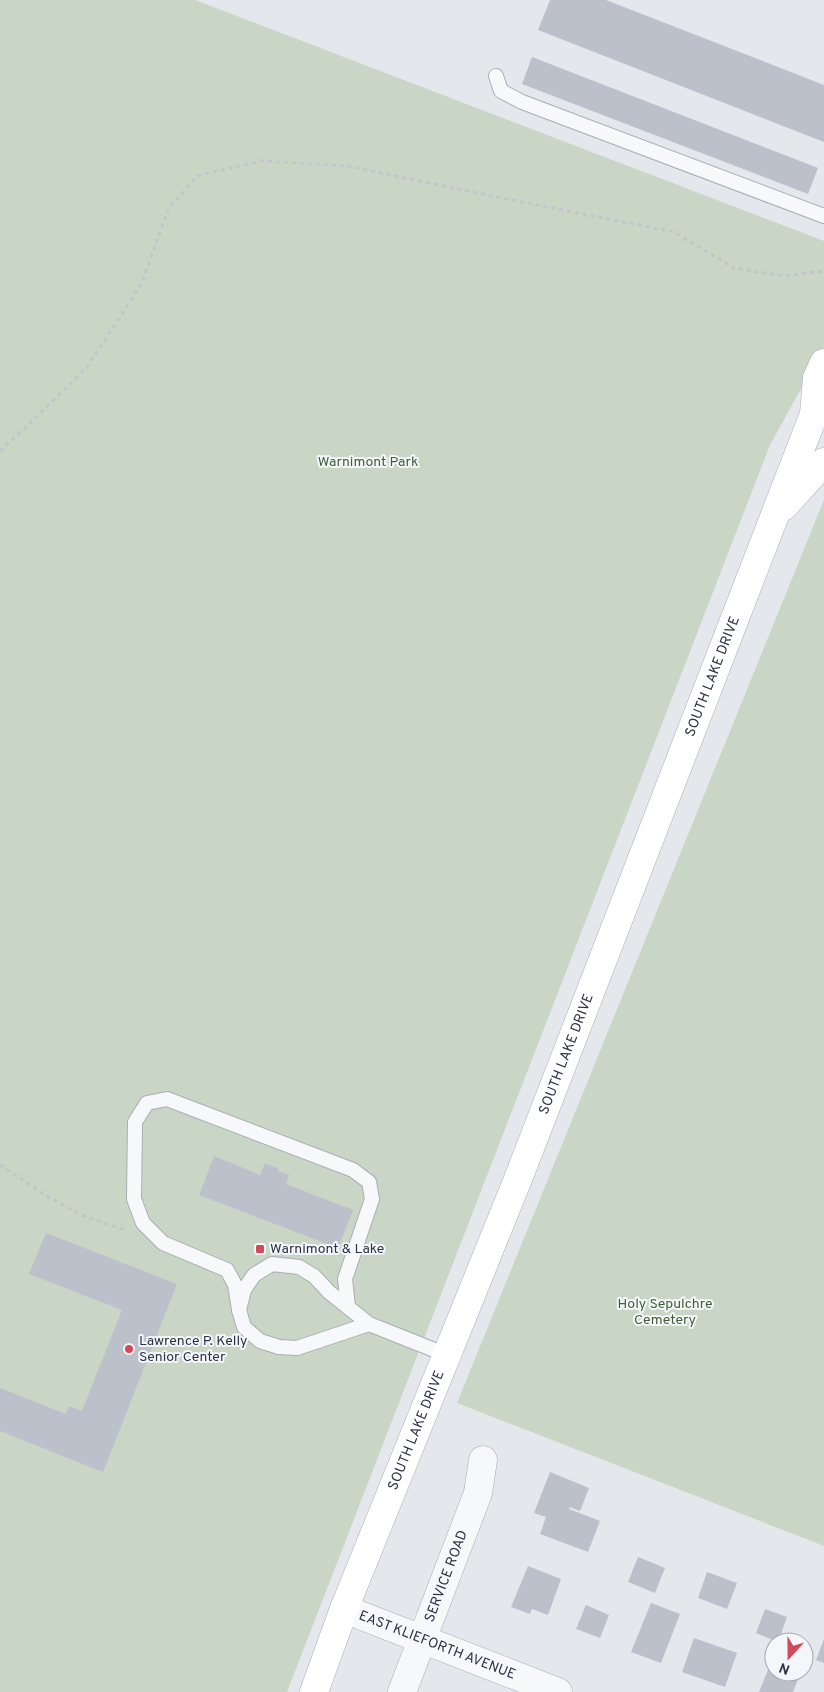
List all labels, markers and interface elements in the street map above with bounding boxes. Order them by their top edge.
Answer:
park label: Warnimont Park [318,454,418,471]
street label: SOUTH LAKE DRIVE [681,614,743,739]
street label: SOUTH LAKE DRIVE [535,992,597,1117]
place label: Warnimont & Lake [270,1241,384,1258]
marker: Warnimont & Lake [254,1243,266,1255]
park label: Holy Sepulchre Cemetery [618,1296,712,1329]
place label: Lawrence P. Kelly Senior Center [139,1333,247,1366]
marker: Lawrence P. Kelly Senior Center [123,1343,135,1355]
street label: SOUTH LAKE DRIVE [384,1368,448,1493]
street label: SERVICE ROAD [421,1528,471,1625]
street label: EAST KLIEFORTH AVENUE [356,1607,518,1683]
north arrow [764,1632,814,1682]
text: N [777,1658,793,1677]

